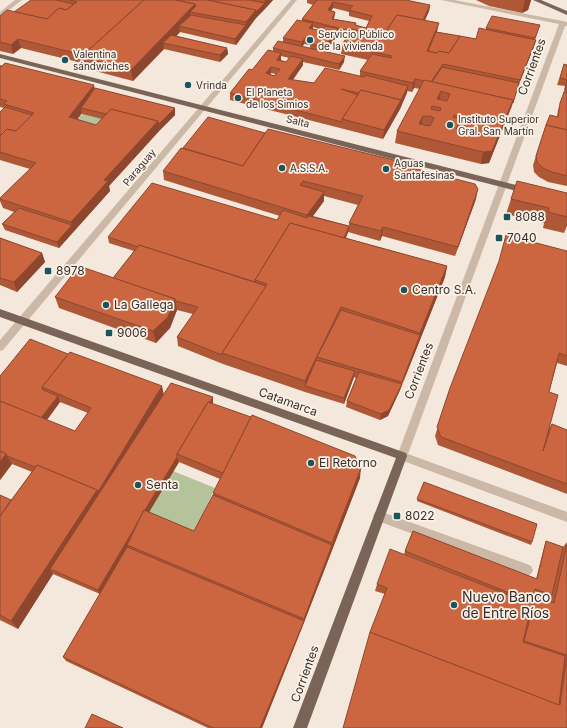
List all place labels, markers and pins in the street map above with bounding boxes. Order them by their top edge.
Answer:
place label: Servicio Público de la vivienda [318,28,394,52]
marker: Servicio Público de la vivienda [305,35,315,45]
place label: Valentina sándwiches [73,48,129,72]
marker: Valentina sándwiches [60,55,70,65]
place label: Vrinda [196,79,227,91]
marker: Vrinda [183,80,193,90]
place label: El Planeta de los Simios [246,86,309,110]
marker: El Planeta de los Simios [233,93,243,103]
place label: Instituto Superior Gral. San Martín [458,113,539,137]
marker: Instituto Superior Gral. San Martín [445,120,455,130]
place label: Aguas Santafesinas [394,157,455,181]
place label: A.S.S.A. [290,162,328,174]
marker: A.S.S.A. [277,163,287,173]
marker: Aguas Santafesinas [381,164,391,174]
place label: 8088 [515,209,545,224]
marker: 8088 [502,212,512,222]
place label: 7040 [507,230,537,245]
marker: 7040 [494,233,504,243]
place label: 8978 [56,263,85,278]
marker: 8978 [43,266,53,276]
place label: Centro S.A. [412,282,477,297]
marker: Centro S.A. [399,285,409,295]
place label: La Gallega [114,297,174,312]
marker: La Gallega [101,300,111,310]
place label: 9006 [117,325,147,340]
marker: 9006 [104,328,114,338]
place label: El Retorno [319,455,377,470]
marker: El Retorno [306,458,316,468]
place label: Senta [146,477,179,492]
marker: Senta [133,480,143,490]
place label: 8022 [405,508,435,523]
marker: 8022 [392,511,402,521]
place label: Nuevo Banco de Entre Ríos [462,588,550,621]
marker: Nuevo Banco de Entre Ríos [449,600,459,610]

